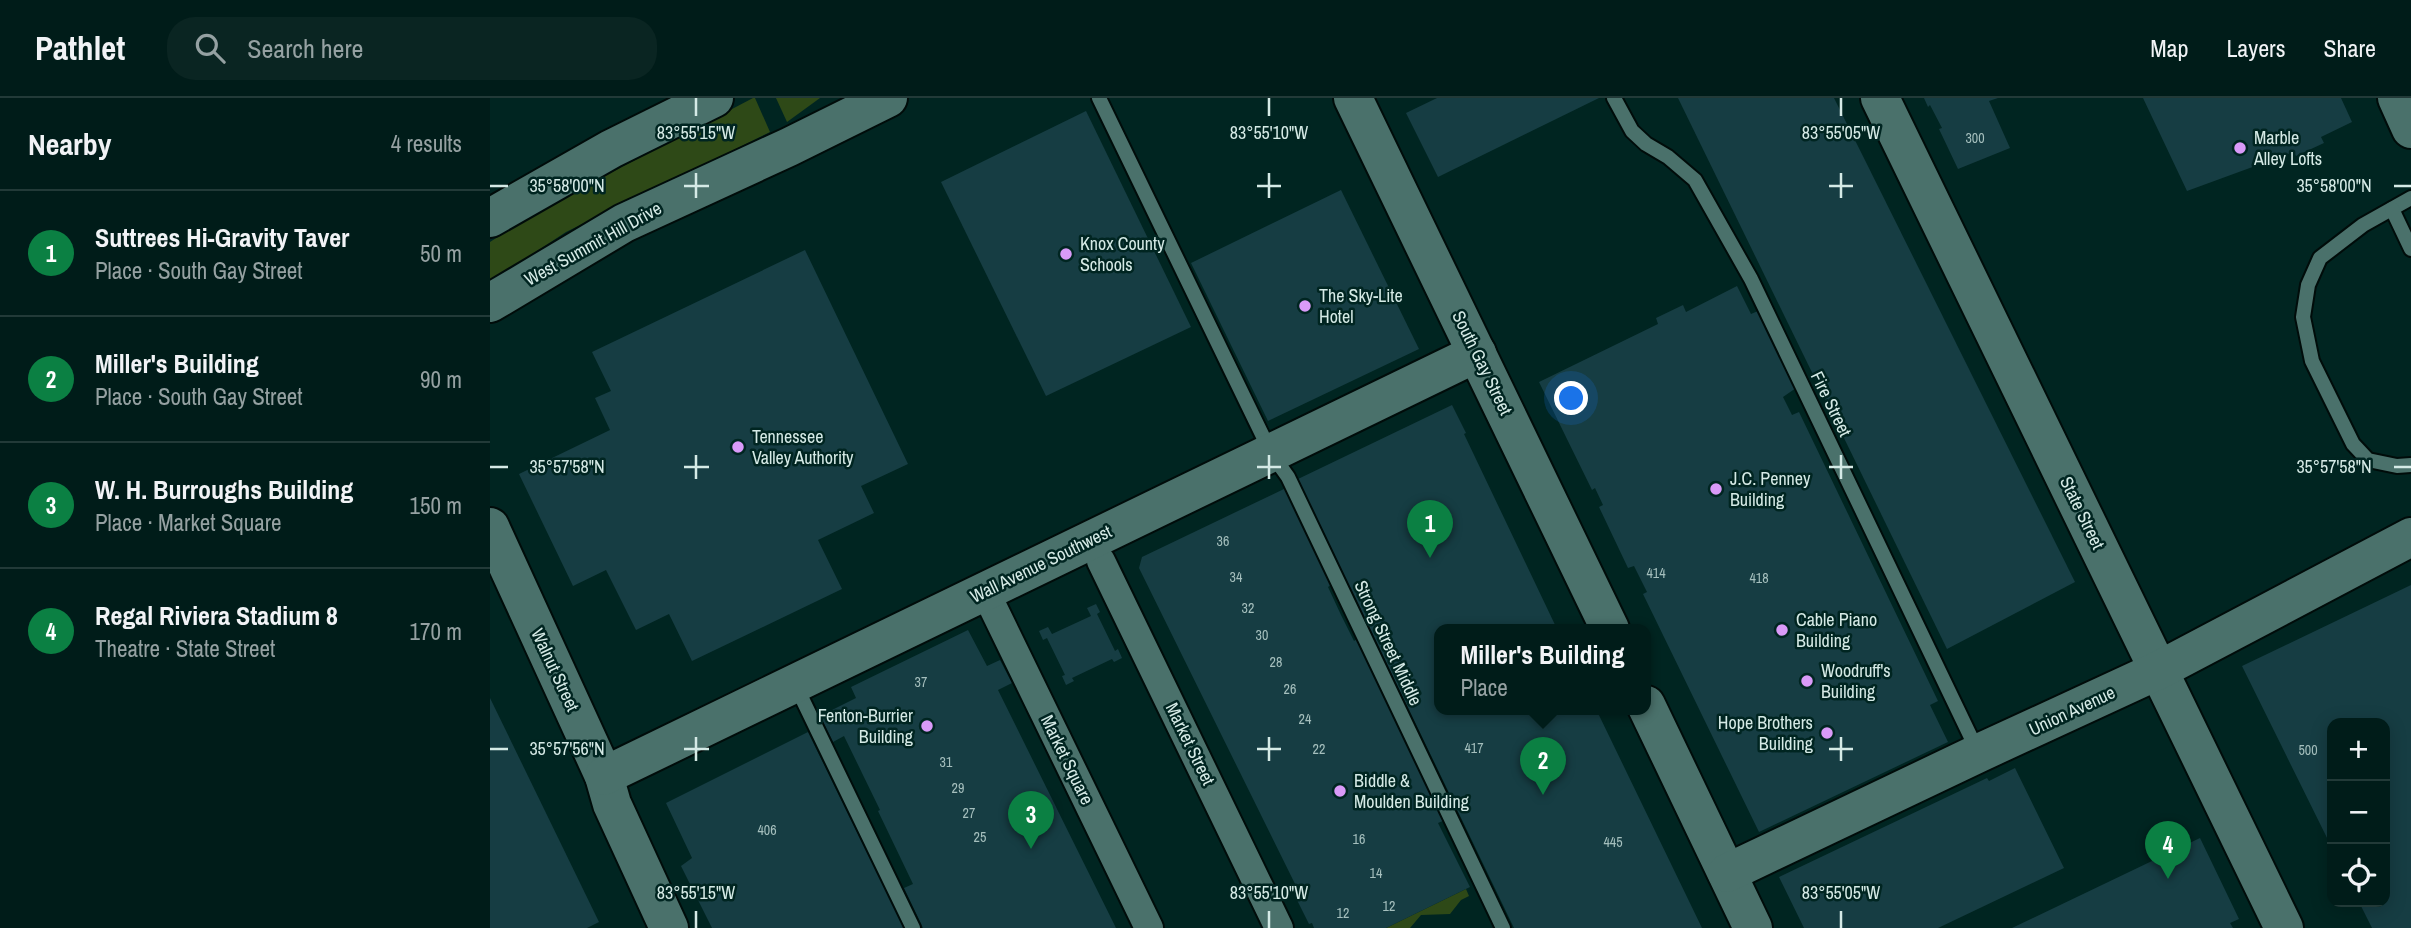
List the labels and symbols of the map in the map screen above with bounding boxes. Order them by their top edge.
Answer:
text: 83°55'15"W [657,120,735,145]
text: 83°55'10"W [1230,120,1308,145]
text: 83°55'05"W [1802,120,1880,145]
place label: Marble Alley Lofts [2253,125,2322,171]
house number: 300 [1965,129,1985,147]
marker: Marble Alley Lofts [2232,140,2248,156]
text: 35°58'00"N [529,173,605,198]
text: 35°58'00"N [2296,173,2372,198]
street label: West Summit Hill Drive [520,196,666,292]
place label: Knox County Schools [1080,231,1165,277]
marker: Knox County Schools [1058,246,1074,262]
place label: The Sky-Lite Hotel [1319,283,1403,329]
marker: The Sky-Lite Hotel [1297,298,1313,314]
street label: South Gay Street [1446,306,1519,419]
street label: Fire Street [1805,367,1858,441]
your location [1554,381,1588,415]
place label: Tennessee Valley Authority [752,424,854,470]
marker: Tennessee Valley Authority [730,439,746,455]
text: 35°57'58"N [529,454,605,479]
text: 35°57'58"N [2296,454,2372,479]
place label: J.C. Penney Building [1730,466,1811,512]
street label: State Street [2054,472,2111,553]
marker: J.C. Penney Building [1708,481,1724,497]
pin: 1 [1407,500,1453,558]
street label: Wall Avenue Southwest [966,518,1116,609]
house number: 36 [1217,532,1229,550]
house number: 414 [1646,564,1666,582]
house number: 34 [1230,568,1243,586]
house number: 418 [1749,569,1769,587]
street label: Strong Street Middle [1349,576,1428,709]
house number: 32 [1242,599,1254,617]
place label: Cable Piano Building [1796,607,1877,653]
marker: Cable Piano Building [1774,622,1790,638]
street label: Walnut Street [525,624,586,715]
house number: 30 [1256,626,1268,644]
house number: 28 [1270,653,1282,671]
place label: Woodruff's Building [1821,658,1891,704]
house number: 37 [915,673,927,691]
marker: Woodruff's Building [1799,673,1815,689]
house number: 26 [1284,680,1296,698]
street label: Union Avenue [2025,680,2119,741]
street label: Market Street [1160,698,1221,789]
place label: Fenton-Burrier Building [818,703,914,749]
house number: 24 [1299,710,1312,728]
place label: Hope Brothers Building [1718,710,1814,756]
street label: Market Square [1035,711,1100,809]
marker: Fenton-Burrier Building [919,718,935,734]
marker: Hope Brothers Building [1819,725,1835,741]
text: 35°57'56"N [529,736,605,761]
pin: 2 [1520,737,1566,795]
house number: 417 [1464,739,1484,757]
house number: 22 [1313,740,1325,758]
house number: 500 [2298,741,2318,759]
house number: 31 [940,753,953,771]
place label: Biddle & Moulden Building [1354,768,1470,814]
house number: 29 [952,779,964,797]
marker: Biddle & Moulden Building [1332,783,1348,799]
pin: 3 [1008,791,1054,849]
house number: 27 [963,804,975,822]
house number: 406 [757,821,777,839]
pin: 4 [2145,821,2191,879]
house number: 25 [974,828,986,846]
house number: 16 [1353,830,1365,848]
house number: 445 [1603,833,1623,851]
house number: 14 [1370,864,1383,882]
text: 83°55'15"W [657,880,735,905]
text: 83°55'10"W [1230,880,1308,905]
text: 83°55'05"W [1802,880,1880,905]
house number: 12 [1383,897,1395,915]
house number: 12 [1337,904,1349,922]

